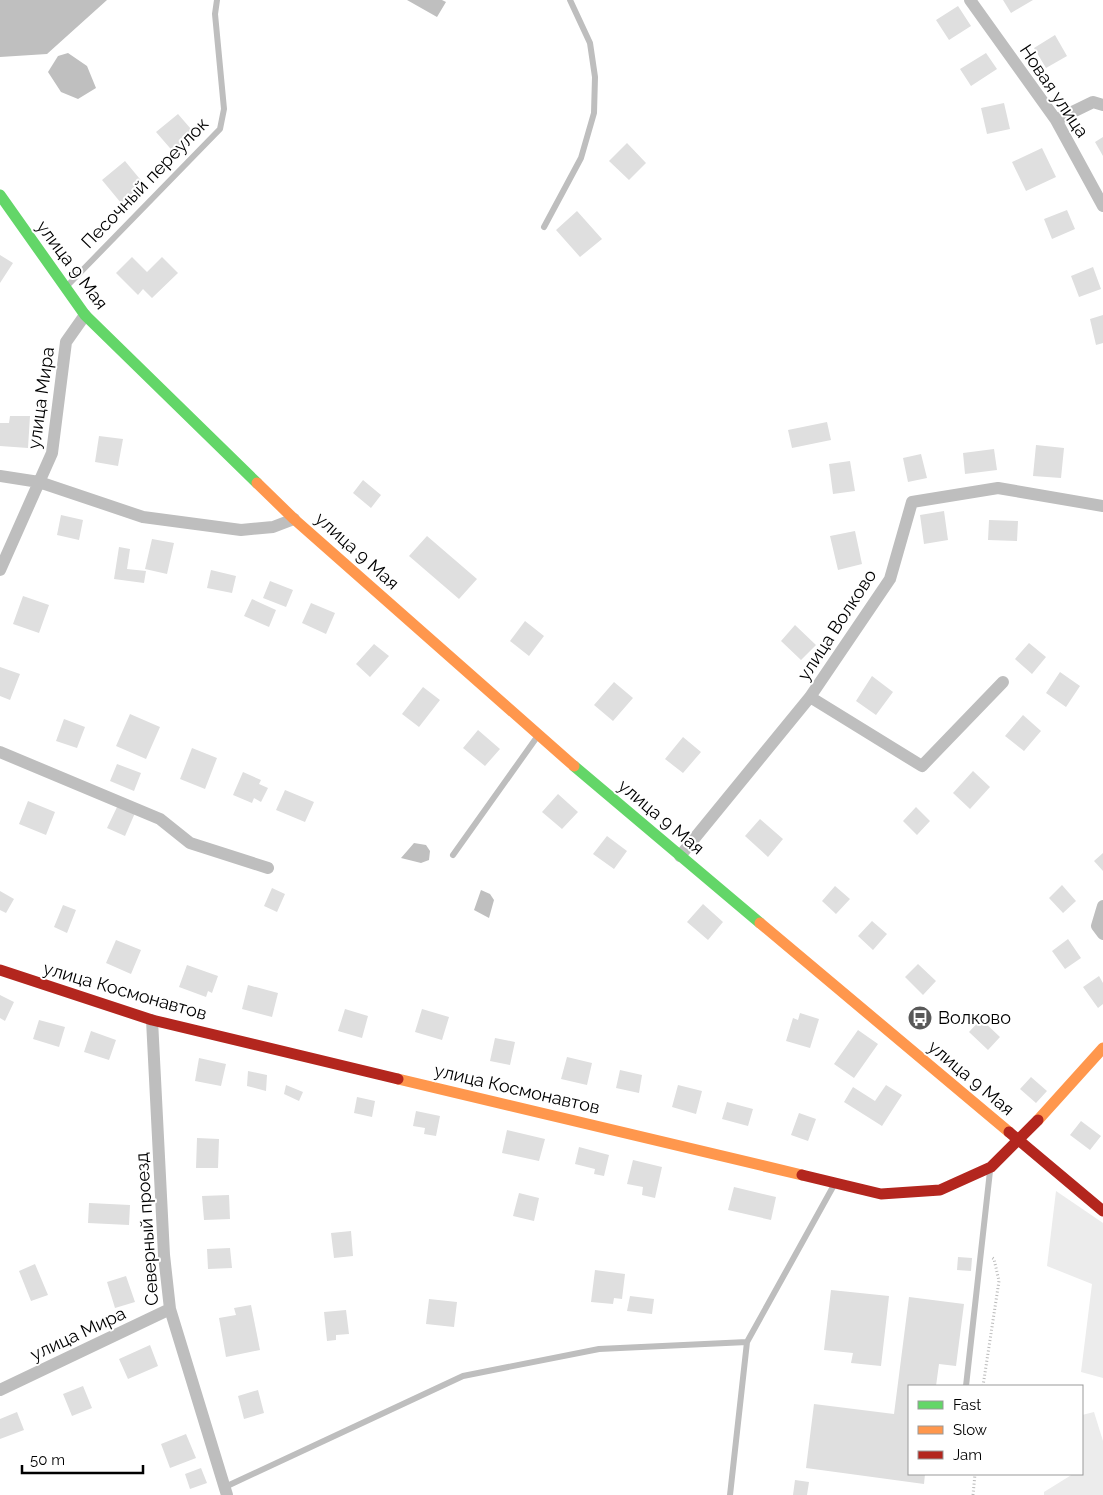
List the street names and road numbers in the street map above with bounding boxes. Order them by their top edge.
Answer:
street label: Новая улица [1016,40,1093,141]
street label: Песочный переулок [77,113,212,252]
street label: улица 9 Мая [32,216,113,313]
street label: улица Мира [23,346,58,450]
street label: улица 9 Мая [311,508,404,594]
street label: улица Волково [793,565,880,684]
street label: улица 9 Мая [614,775,708,859]
street label: улица Космонавтов [41,957,209,1024]
street label: улица 9 Мая [924,1036,1018,1120]
street label: улица Космонавтов [432,1059,602,1118]
street label: Северный проезд [131,1152,162,1306]
street label: улица Мира [27,1302,129,1365]

